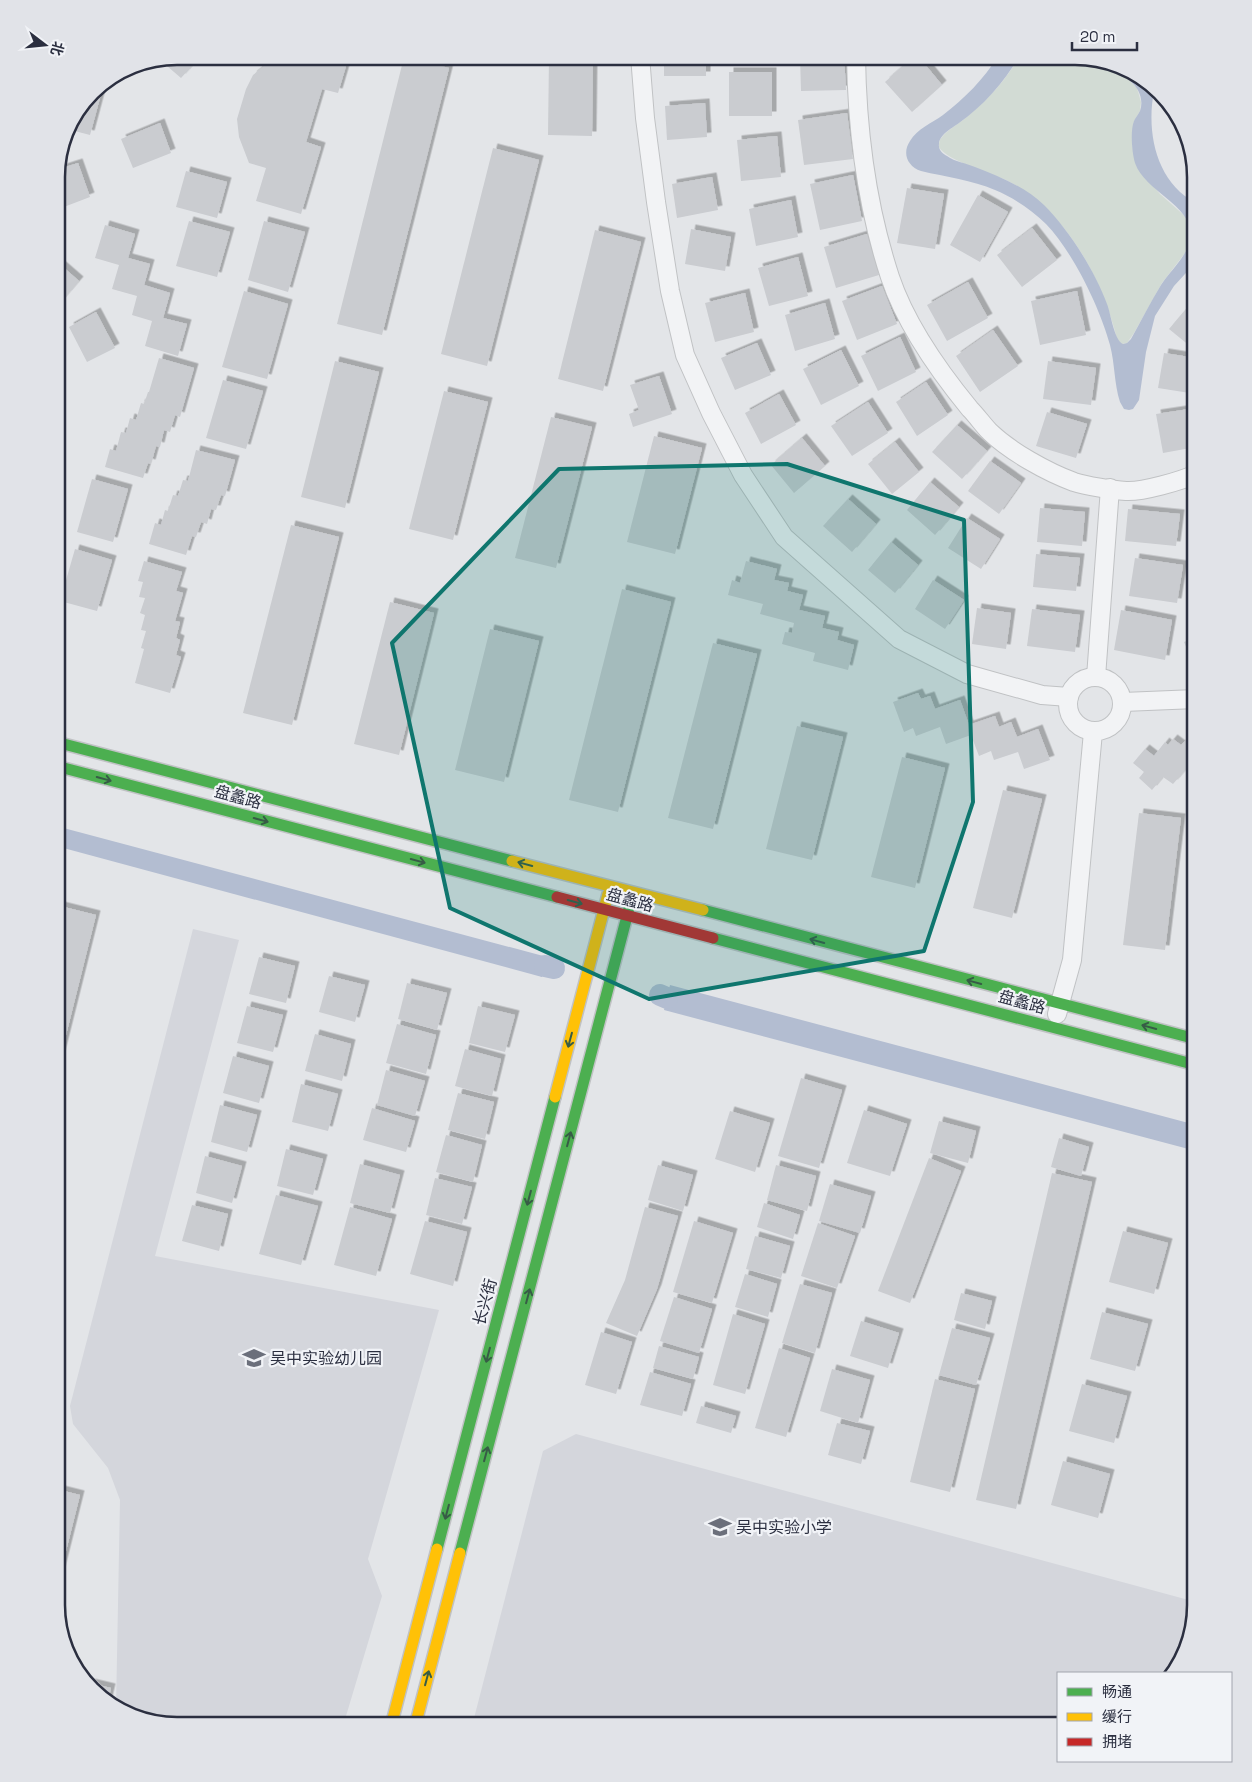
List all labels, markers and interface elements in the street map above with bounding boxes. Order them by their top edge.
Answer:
north arrow [20,20,70,70]
scale bar [1072,20,1137,52]
text: 20 m [1080,27,1115,46]
text: 北 [47,39,68,58]
one-way arrow [95,774,111,784]
street label: 盘蠡路 [212,781,264,813]
one-way arrow [252,816,268,825]
one-way arrow [409,857,425,866]
one-way arrow [517,859,533,868]
street label: 盘蠡路 [604,884,656,916]
one-way arrow [567,898,583,907]
one-way arrow [810,935,826,945]
one-way arrow [967,976,983,986]
street label: 盘蠡路 [996,986,1048,1018]
one-way arrow [1141,1022,1157,1031]
one-way arrow [565,1032,575,1048]
one-way arrow [565,1132,574,1148]
one-way arrow [524,1189,533,1205]
street label: 长兴街 [469,1276,501,1328]
one-way arrow [524,1289,533,1305]
school or university icon: 吴中实验幼儿园 [241,1345,267,1371]
one-way arrow [483,1346,492,1362]
place label: 吴中实验幼儿园 [270,1348,382,1369]
one-way arrow [482,1446,492,1462]
one-way arrow [441,1503,451,1519]
school or university icon: 吴中实验小学 [707,1514,733,1540]
place label: 吴中实验小学 [736,1517,832,1538]
one-way arrow [423,1671,433,1687]
legend [1057,1672,1232,1762]
text: 畅通 [1102,1682,1132,1701]
text: 缓行 [1102,1707,1132,1726]
text: 拥堵 [1102,1732,1132,1751]

